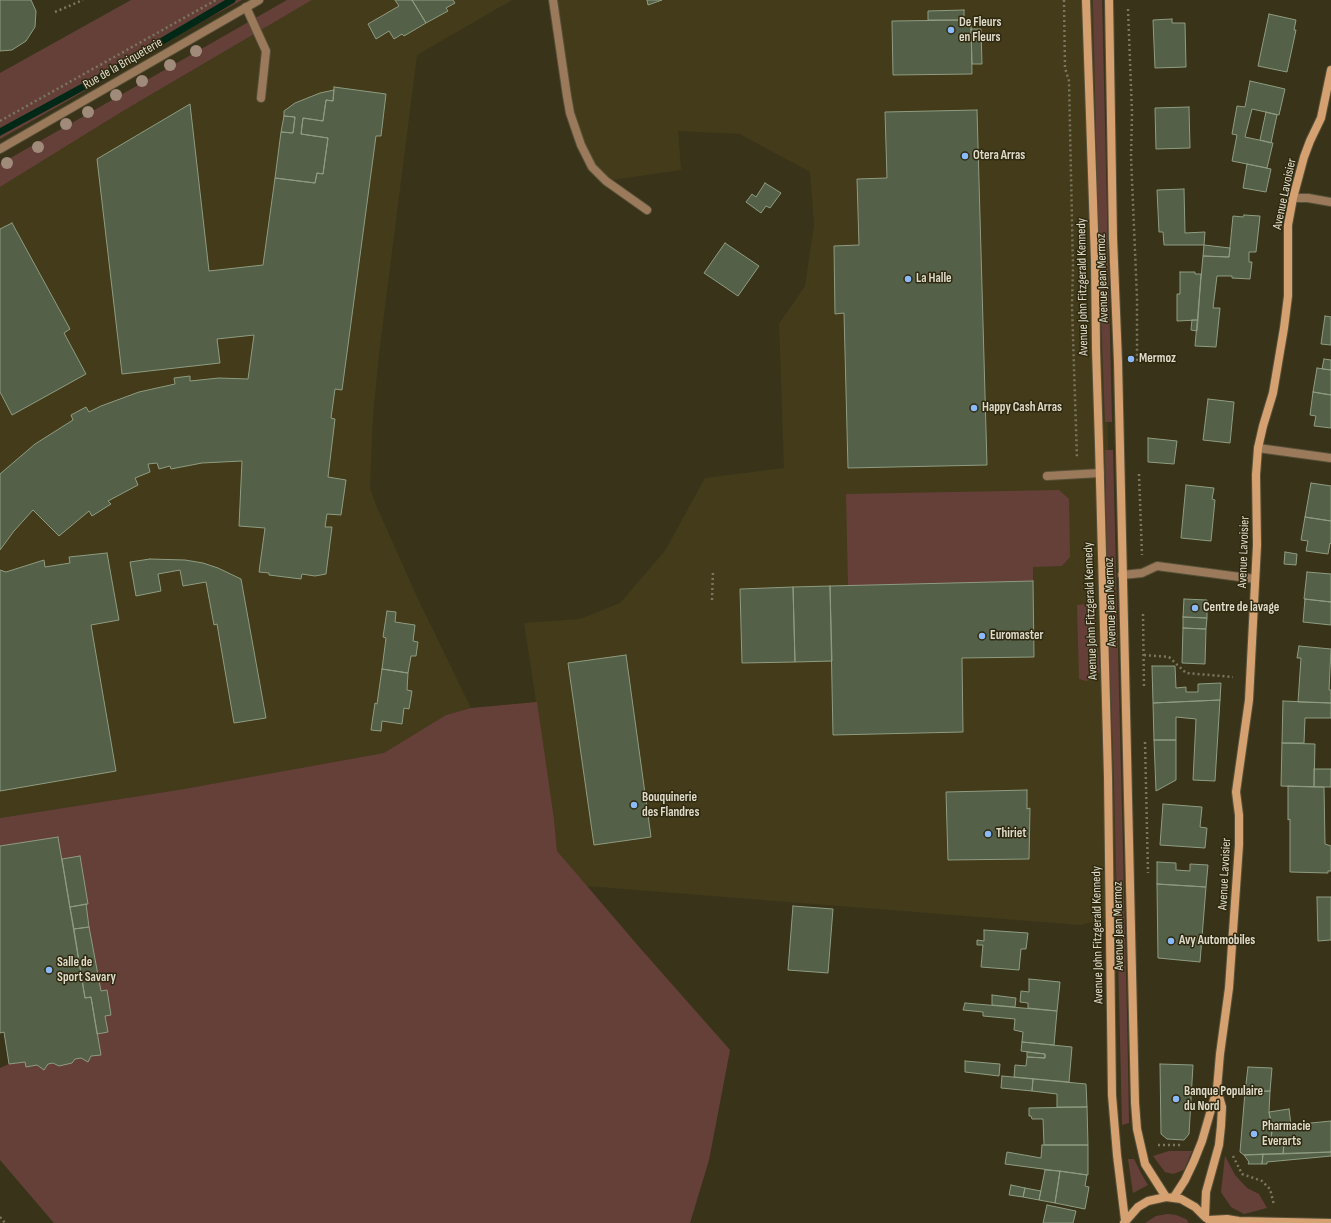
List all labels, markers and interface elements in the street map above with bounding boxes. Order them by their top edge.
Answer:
place label: De Fleurs en Fleurs [959,15,1001,46]
marker: De Fleurs en Fleurs [946,25,956,35]
street label: Rue de la Briqueterie [80,35,166,93]
place label: Otera Arras [973,148,1025,164]
marker: Otera Arras [960,151,970,161]
street label: Avenue Lavoisier [1270,157,1300,231]
street label: Avenue John Fitzgerald Kennedy [1074,218,1092,356]
street label: Avenue Jean Mermoz [1094,233,1112,323]
place label: La Halle [916,271,952,287]
marker: La Halle [903,274,913,284]
place label: Mermoz [1139,351,1176,367]
marker: Mermoz [1126,354,1136,364]
place label: Happy Cash Arras [982,400,1062,416]
marker: Happy Cash Arras [969,403,979,413]
street label: Avenue Lavoisier [1235,516,1253,588]
street label: Avenue John Fitzgerald Kennedy [1081,542,1101,680]
street label: Avenue Jean Mermoz [1102,557,1120,647]
place label: Centre de lavage [1203,600,1279,616]
marker: Centre de lavage [1190,603,1200,613]
place label: Euromaster [990,628,1044,644]
marker: Euromaster [977,631,987,641]
place label: Bouquinerie des Flandres [642,790,699,821]
marker: Bouquinerie des Flandres [629,800,639,810]
place label: Thiriet [996,826,1026,842]
marker: Thiriet [983,829,993,839]
street label: Avenue Lavoisier [1215,837,1235,911]
street label: Avenue John Fitzgerald Kennedy [1089,866,1107,1004]
street label: Avenue Jean Mermoz [1110,881,1128,971]
place label: Avy Automobiles [1179,933,1255,949]
marker: Avy Automobiles [1166,936,1176,946]
place label: Salle de Sport Savary [57,955,116,986]
marker: Salle de Sport Savary [44,965,54,975]
place label: Banque Populaire du Nord [1184,1084,1263,1115]
marker: Banque Populaire du Nord [1171,1094,1181,1104]
place label: Pharmacie Everarts [1262,1119,1311,1150]
marker: Pharmacie Everarts [1249,1129,1259,1139]

